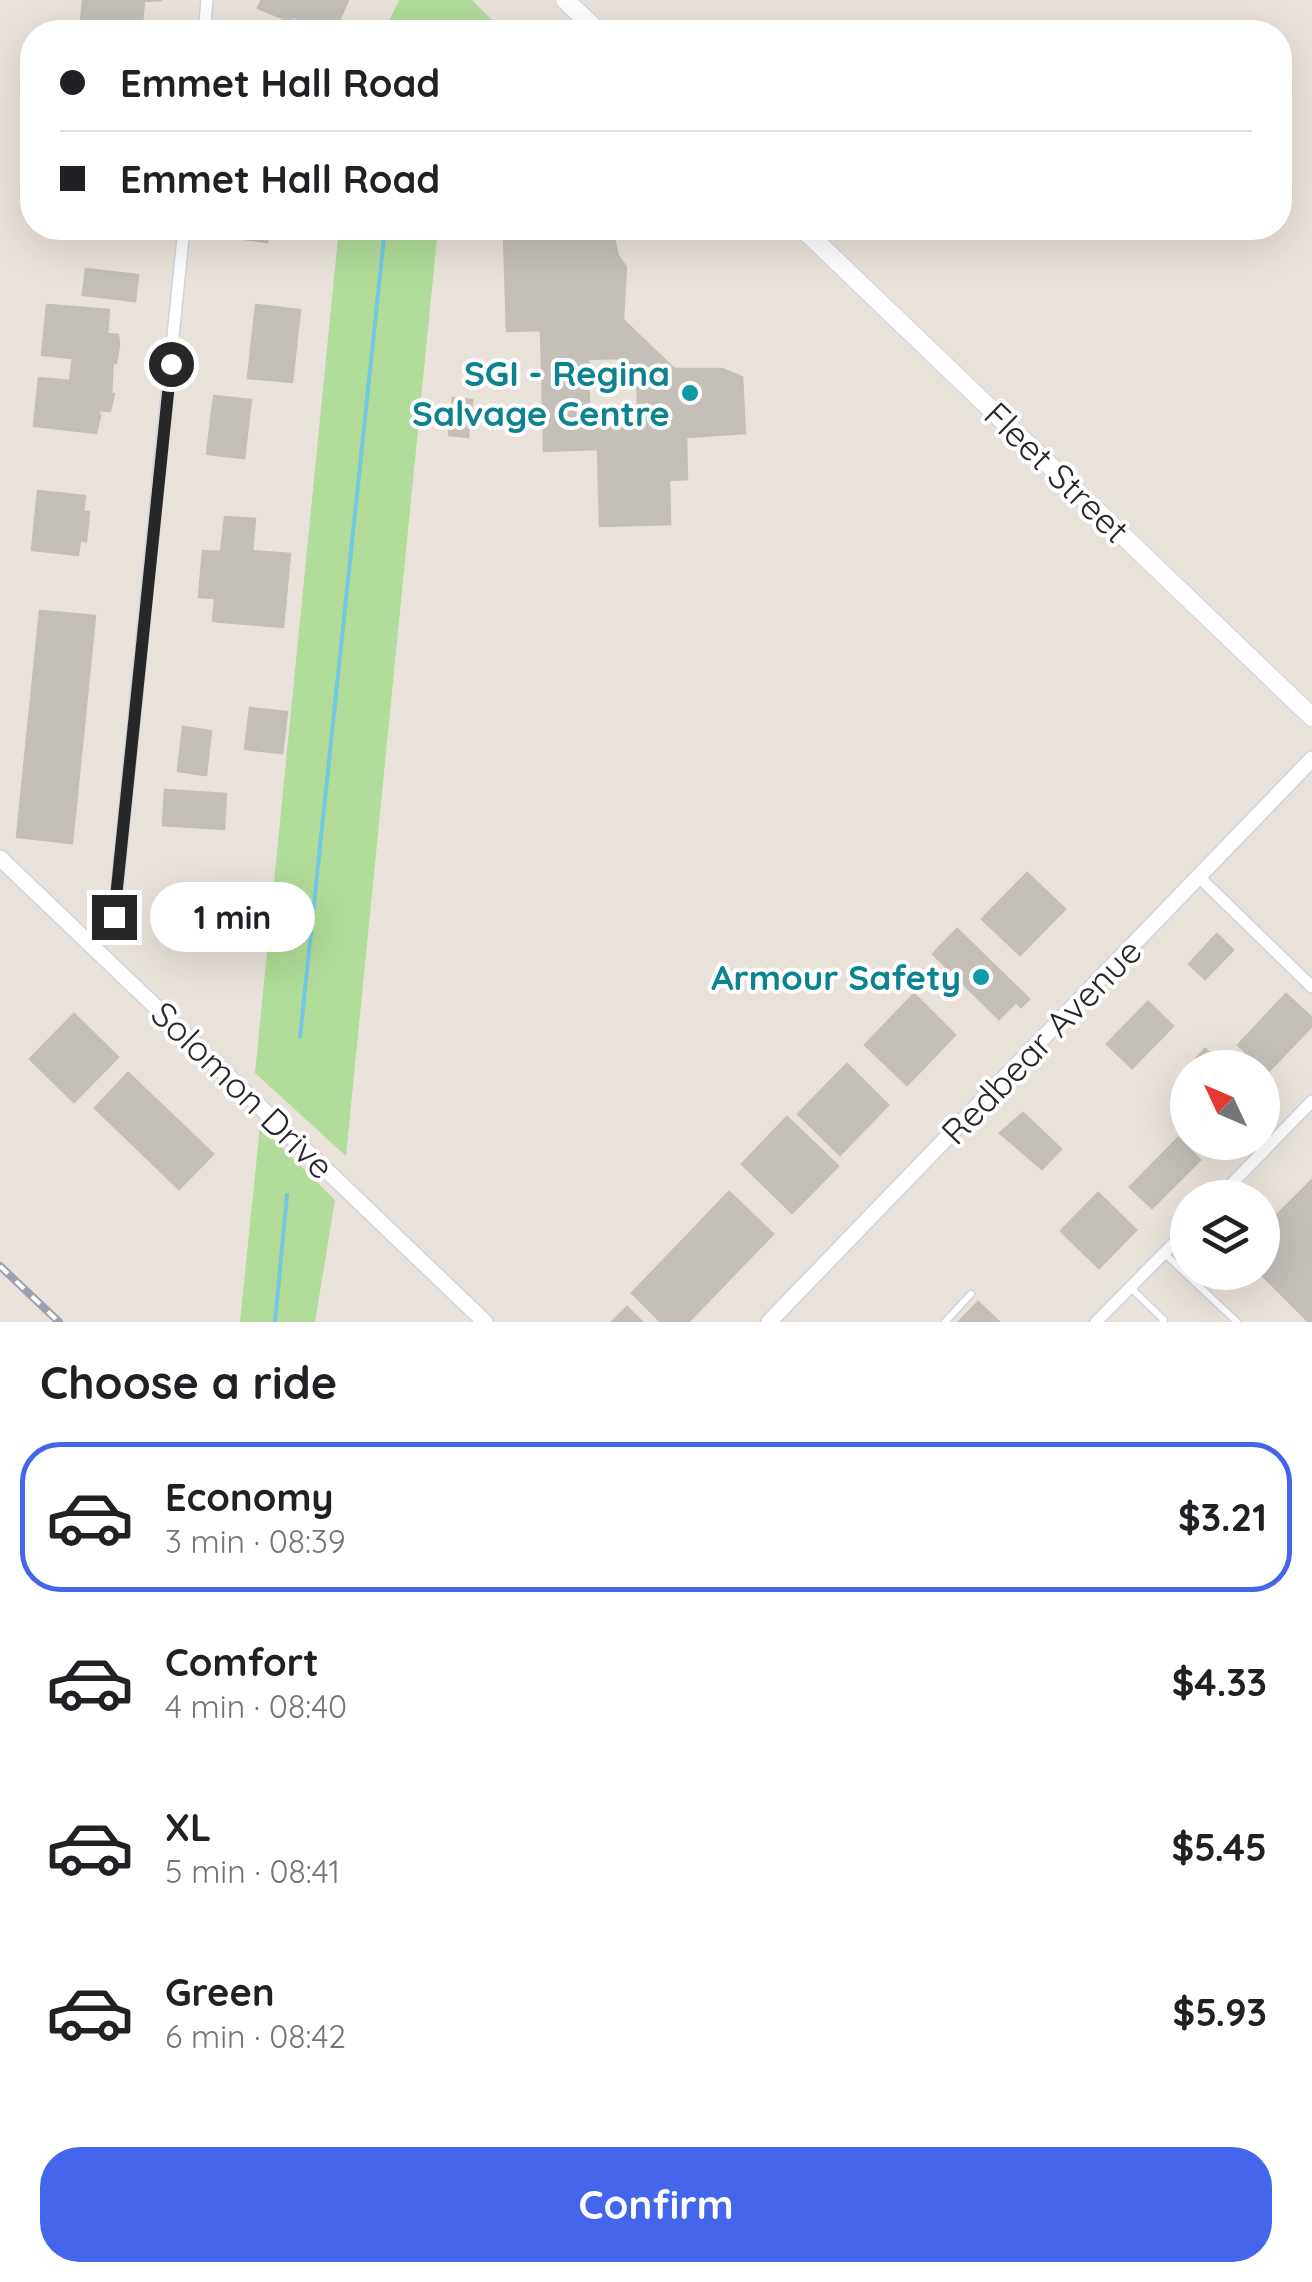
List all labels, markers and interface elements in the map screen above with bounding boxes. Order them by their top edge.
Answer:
text: Emmet Hall Road [120,59,440,107]
text: Emmet Hall Road [120,155,440,203]
route start [149,342,194,387]
place label: SGI - Regina Salvage Centre [412,351,670,435]
marker: SGI - Regina Salvage Centre [679,382,701,404]
street label: Fleet Street [975,392,1139,552]
callout: 1 min [149,882,314,952]
route end [92,895,137,940]
text: 1 min [194,897,271,937]
street label: Redbear Avenue [932,929,1150,1153]
place label: Armour Safety [711,955,961,999]
marker: Armour Safety [970,966,992,988]
street label: Solomon Drive [143,992,343,1188]
north arrow [1170,1050,1280,1160]
map controls [1170,1050,1280,1290]
button: layers [1170,1180,1280,1290]
text: Choose a ride [40,1354,337,1410]
icon: car [45,1472,135,1562]
text: Economy [165,1473,334,1521]
text: $3.21 [1178,1493,1267,1541]
text: 3 min · 08:39 [165,1521,346,1561]
icon: car [45,1637,135,1727]
text: Comfort [165,1638,319,1686]
text: $4.33 [1172,1658,1267,1706]
text: 4 min · 08:40 [165,1686,347,1726]
icon: car [45,1802,135,1892]
text: XL [165,1803,211,1851]
text: $5.45 [1171,1823,1267,1871]
text: 5 min · 08:41 [165,1851,340,1891]
icon: car [45,1967,135,2057]
text: Green [165,1968,275,2016]
text: $5.93 [1172,1988,1267,2036]
text: 6 min · 08:42 [165,2016,346,2056]
button: Confirm [40,2147,1272,2262]

